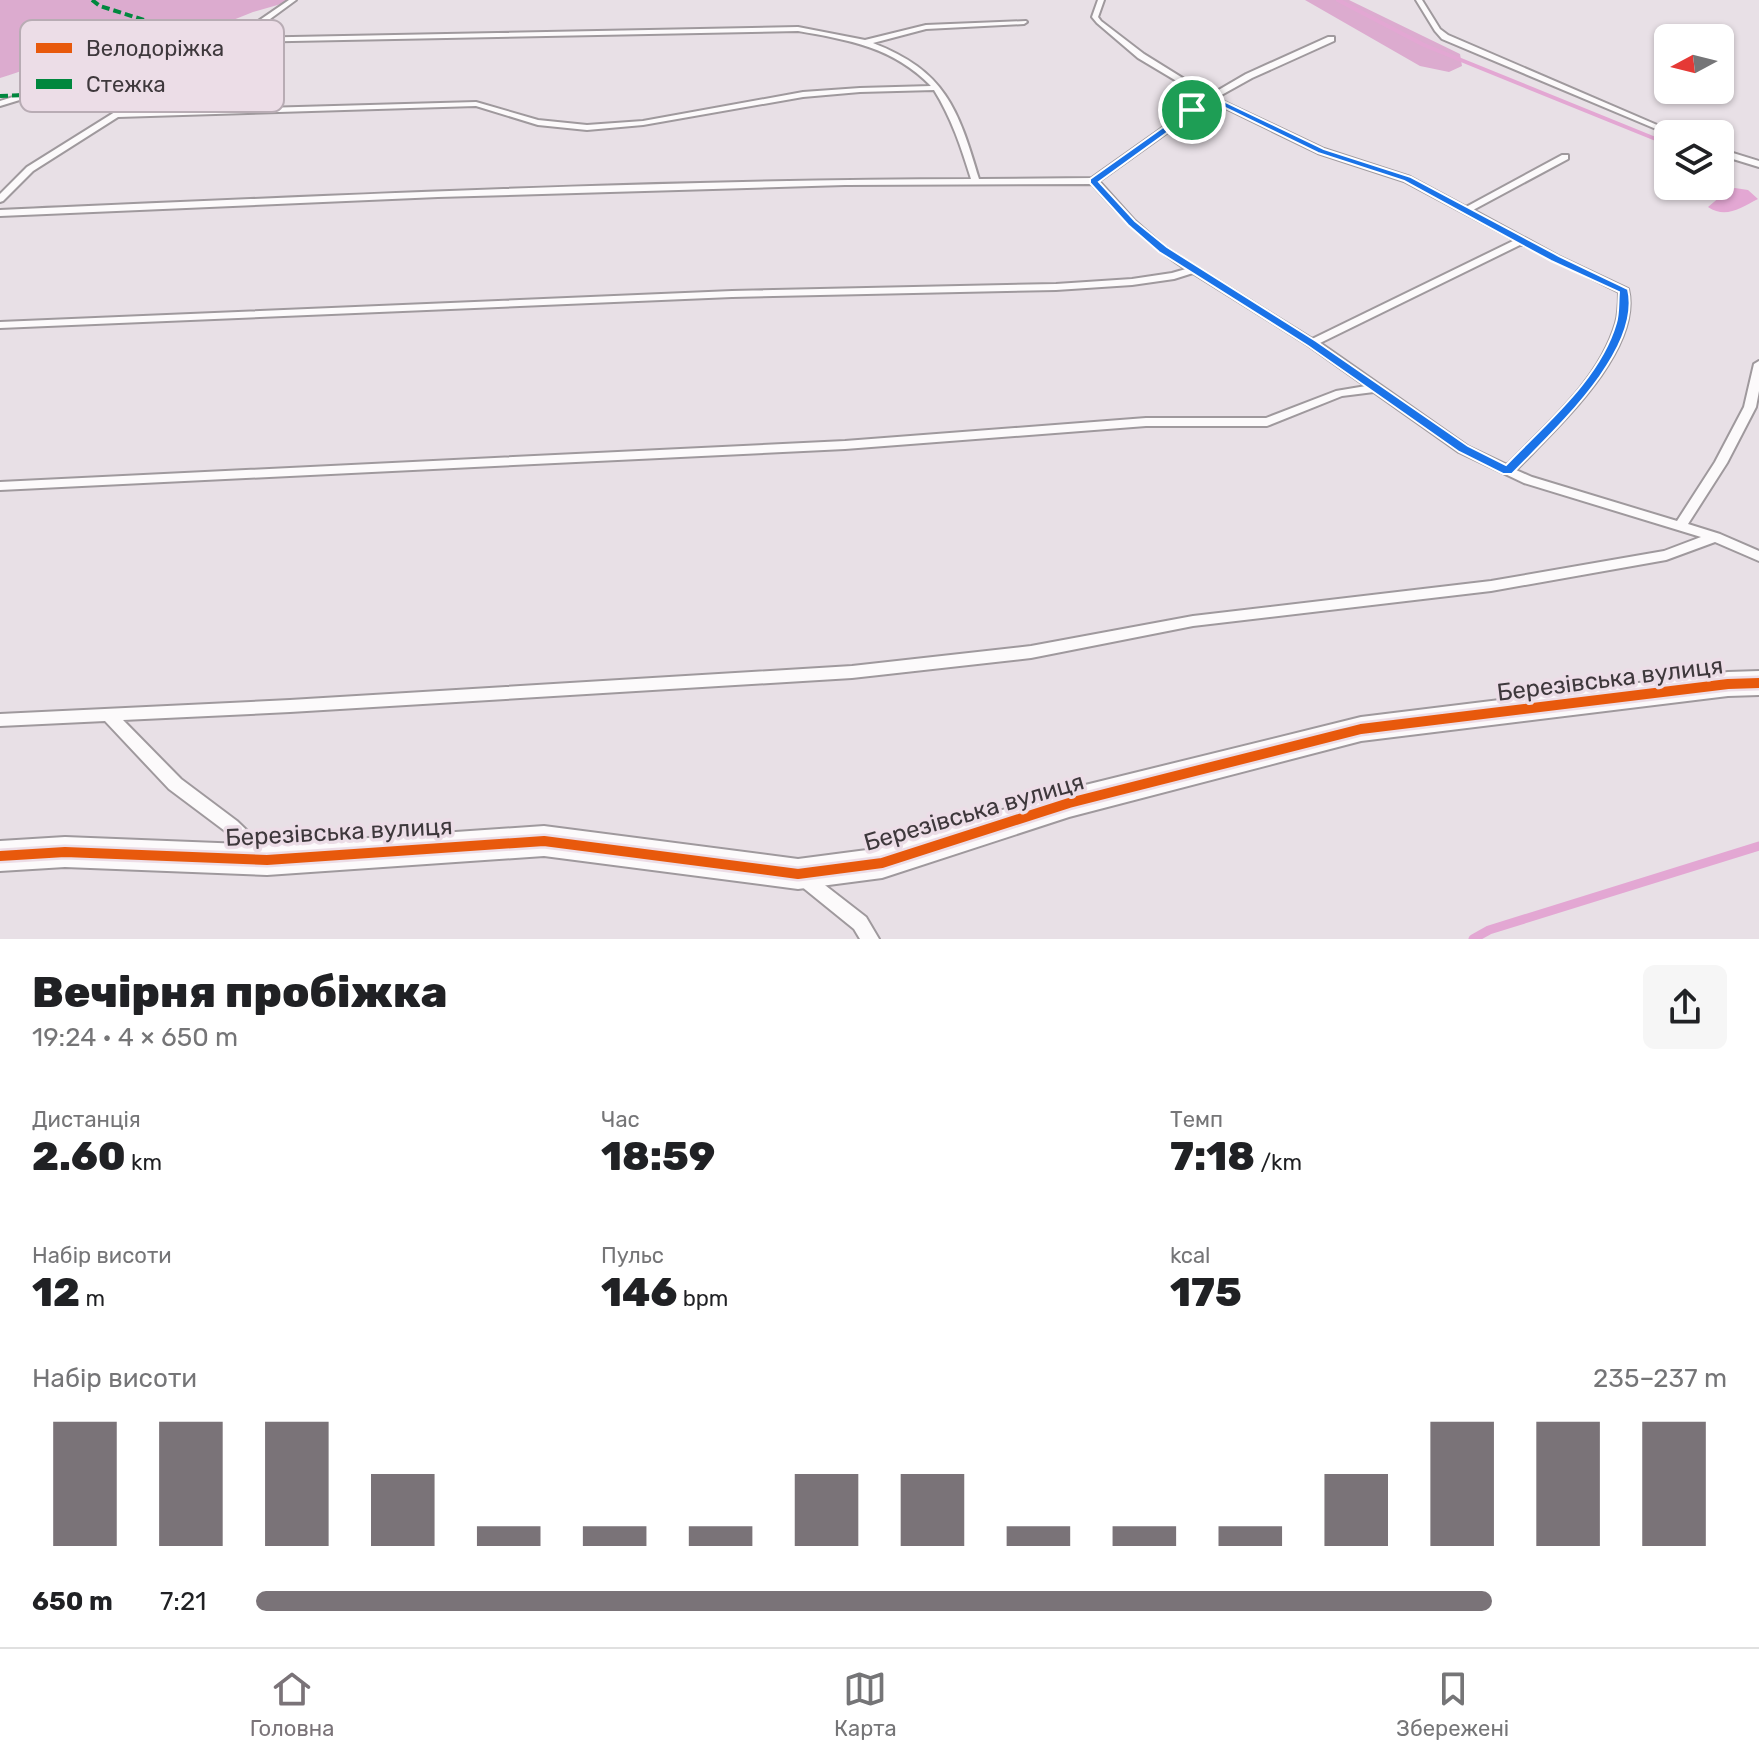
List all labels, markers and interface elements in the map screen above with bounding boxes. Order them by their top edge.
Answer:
legend [20,20,284,112]
north arrow [1654,24,1734,104]
map controls [1654,24,1734,200]
text: Велодоріжка [86,35,224,62]
text: Стежка [86,71,166,98]
pin [1158,76,1226,144]
icon: arrive [1170,88,1214,132]
button: layers [1654,120,1734,200]
street label: Березівська вулиця [1495,651,1725,707]
street label: Березівська вулиця [861,767,1087,857]
street label: Березівська вулиця [225,812,453,852]
button: share [1643,965,1727,1049]
text: Вечірня пробіжка [32,966,448,1018]
text: 19:24 · 4 × 650 m [32,1022,238,1053]
text: Дистанція [32,1106,141,1133]
text: Час [601,1106,640,1133]
text: Темп [1170,1106,1223,1133]
text: 2.60 [32,1133,126,1180]
text: 18:59 [601,1133,715,1180]
text: 7:18 [1170,1133,1255,1180]
text: km [126,1149,162,1176]
text: /km [1255,1149,1302,1176]
text: Набір висоти [32,1242,172,1269]
text: Пульс [601,1242,664,1269]
text: kcal [1170,1242,1210,1269]
text: 12 [32,1269,80,1316]
text: 146 [601,1269,677,1316]
text: 175 [1170,1269,1242,1316]
text: m [80,1285,105,1312]
text: bpm [677,1285,728,1312]
text: Набір висоти [32,1363,197,1394]
text: 235–237 m [1593,1363,1727,1394]
text: 650 m [32,1586,113,1617]
text: 7:21 [160,1586,206,1617]
tab: Головна [250,1667,334,1742]
tab: Карта [834,1667,897,1742]
tab: Збережені [1396,1667,1509,1742]

